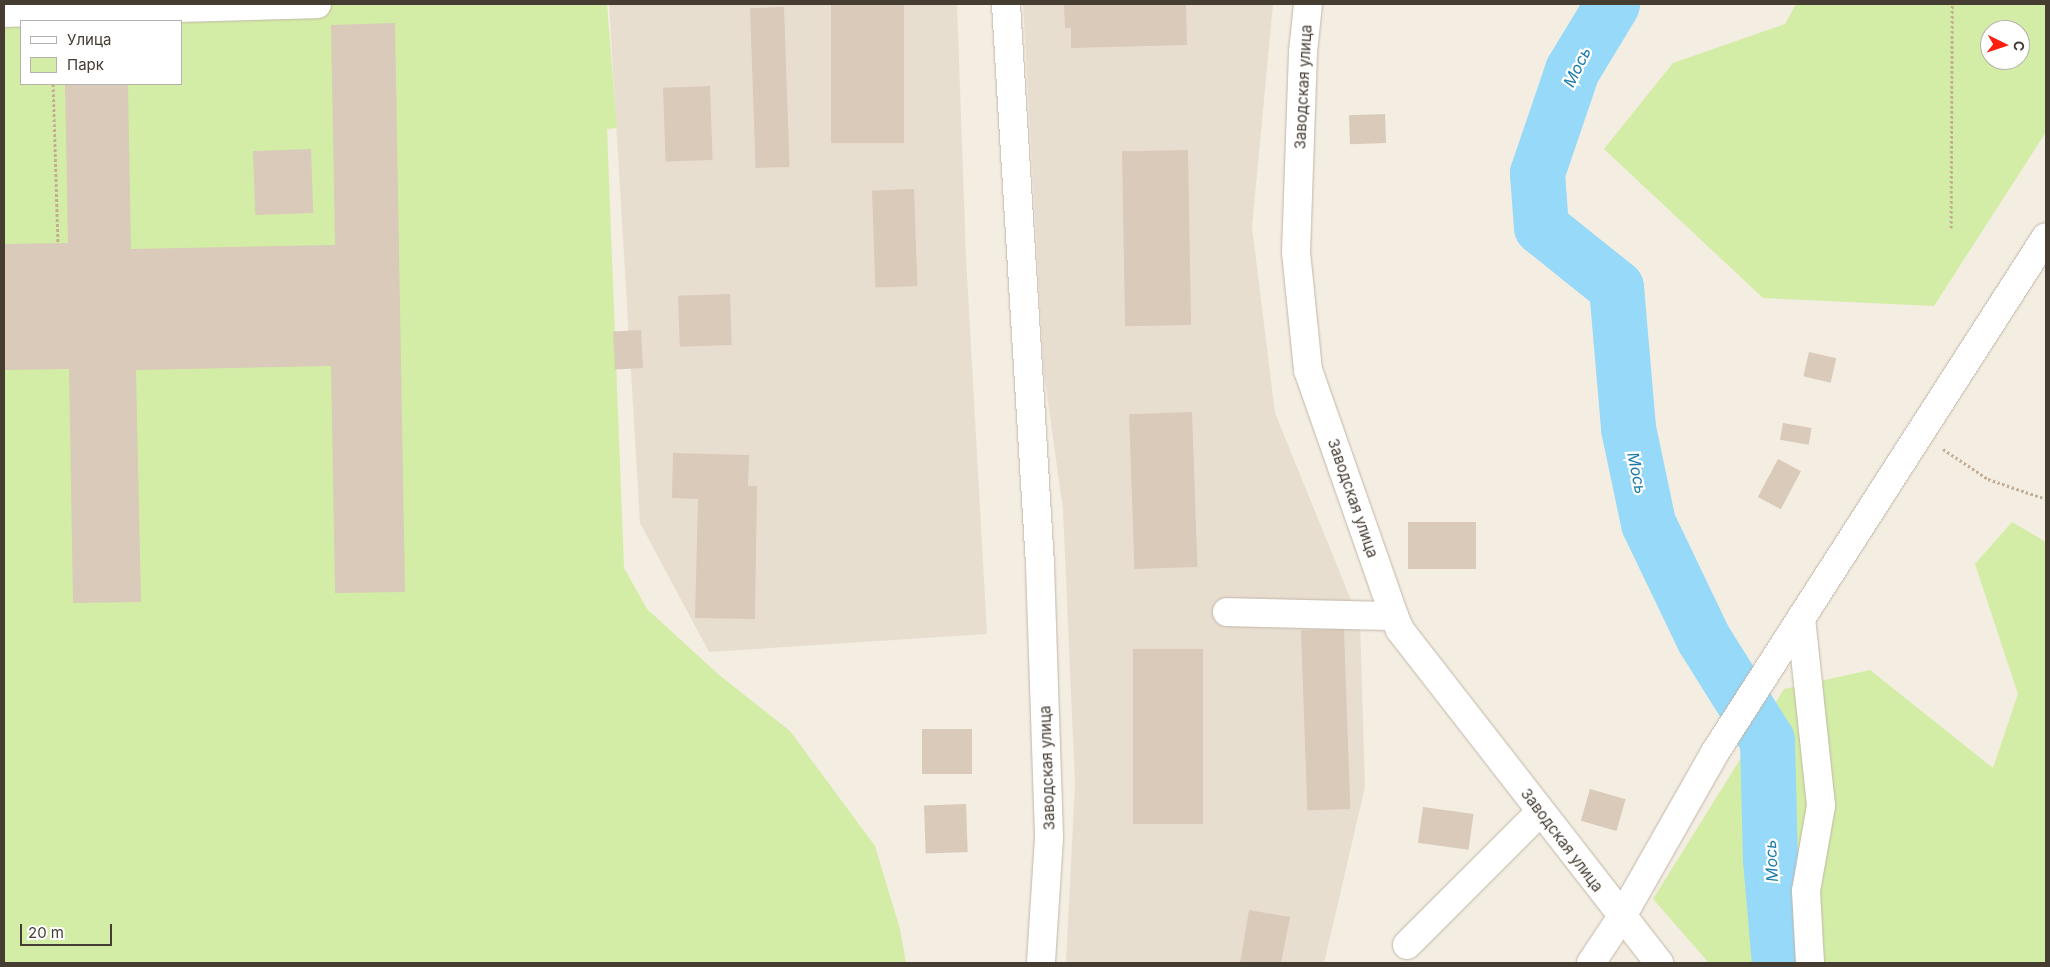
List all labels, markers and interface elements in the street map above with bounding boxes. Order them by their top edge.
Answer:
legend [20,20,182,85]
north arrow [1980,20,2030,70]
street label: Заводская улица [1291,24,1315,150]
text: Улица [67,30,111,49]
text: С [2011,40,2028,52]
water label: Мось [1559,44,1595,90]
text: Парк [67,55,104,74]
street label: Заводская улица [1324,436,1382,560]
water label: Мось [1623,450,1651,496]
street label: Заводская улица [1036,705,1058,831]
street label: Заводская улица [1517,785,1607,895]
water label: Мось [1760,839,1782,883]
scale bar [22,914,115,946]
text: 20 m [28,923,64,942]

